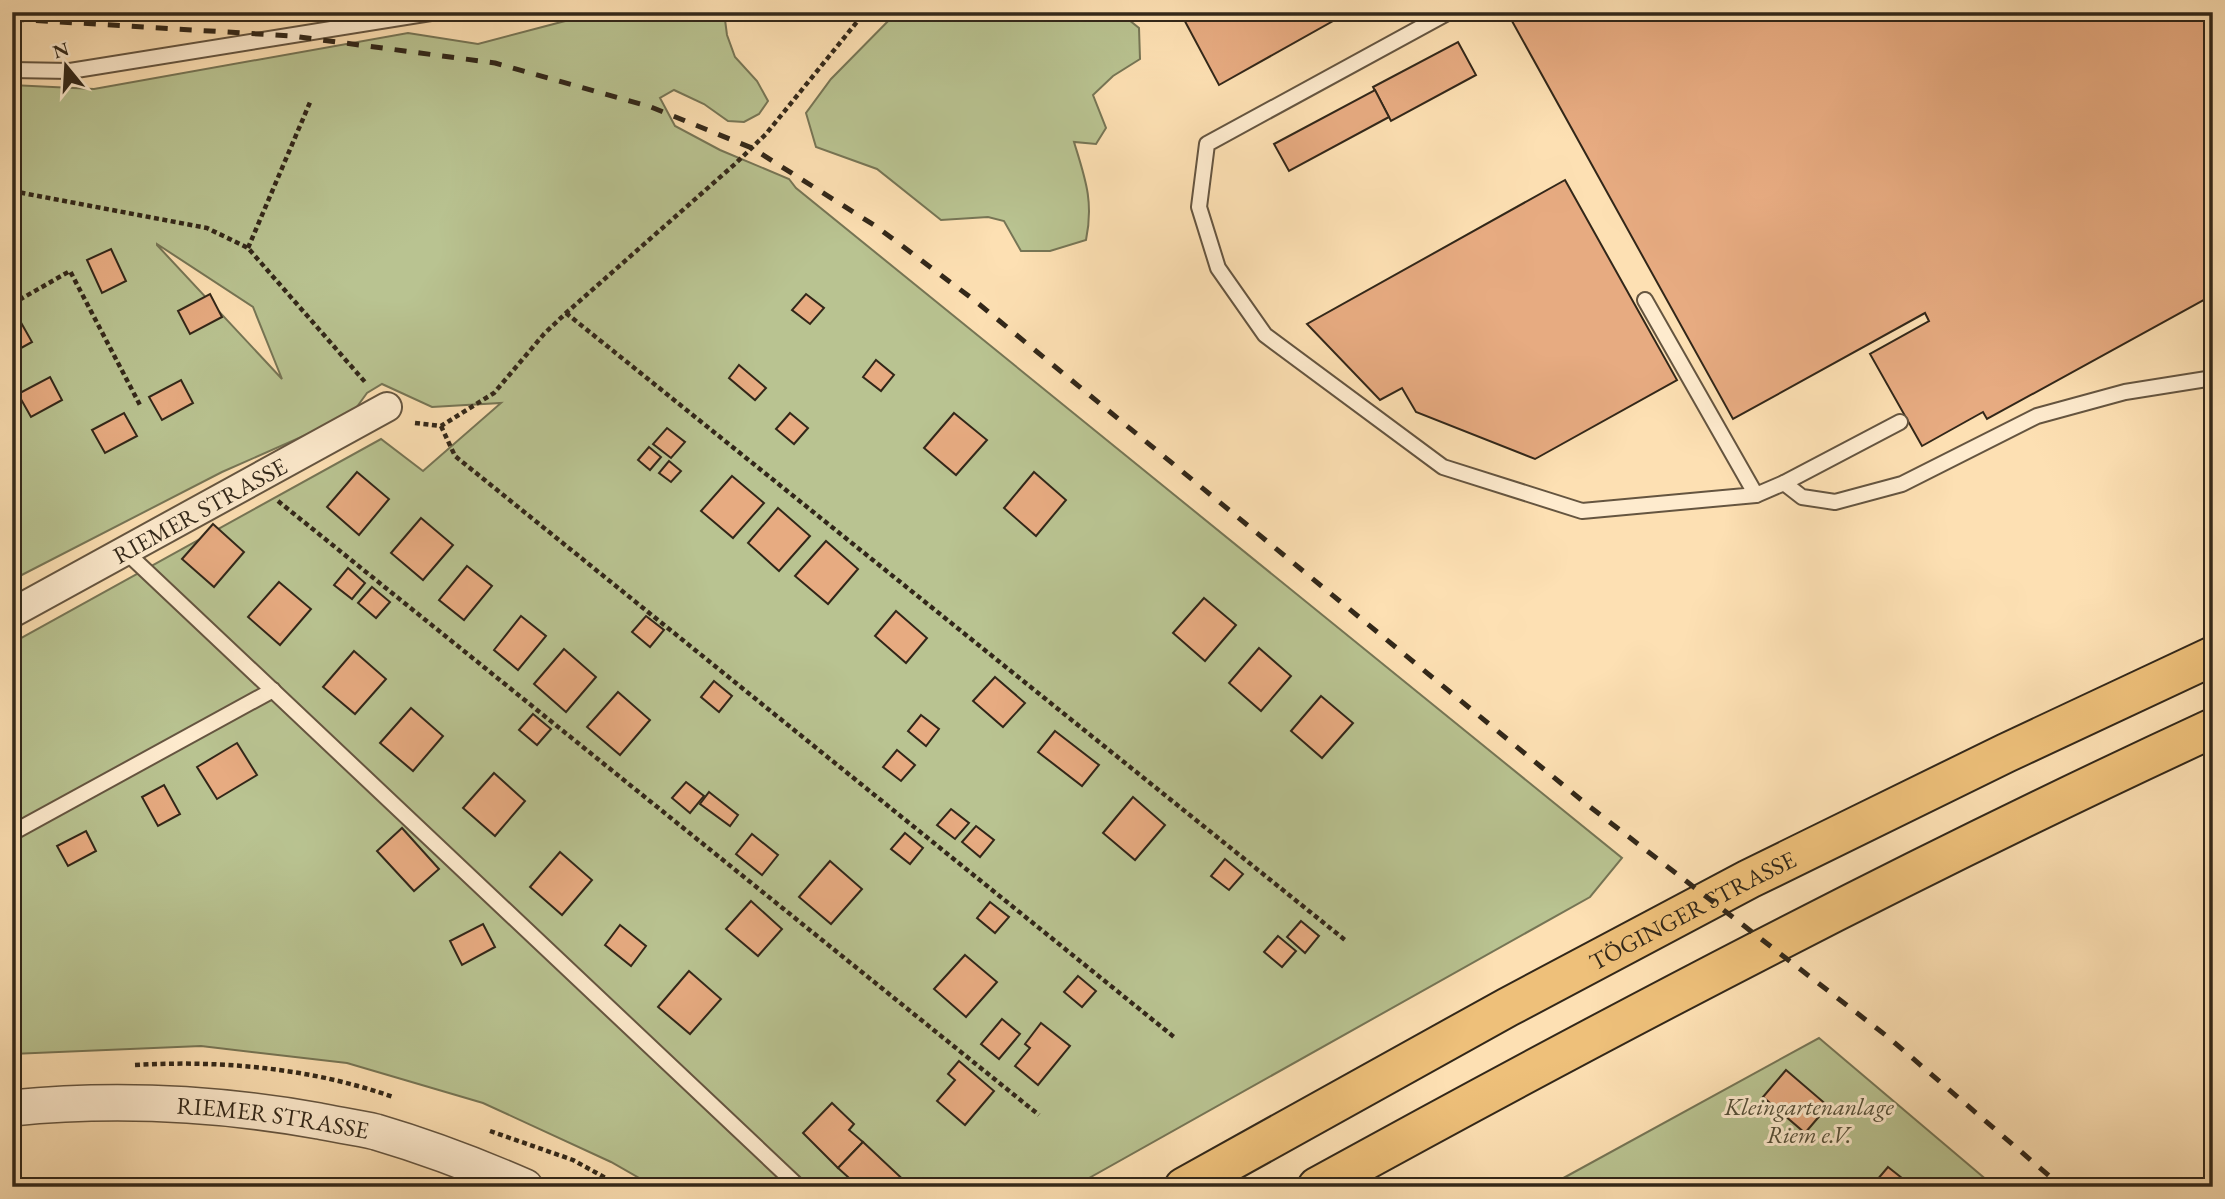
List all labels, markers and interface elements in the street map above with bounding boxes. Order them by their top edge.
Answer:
north arrow [32,32,102,102]
text: N [50,36,73,65]
street label: RIEMER STRASSE [107,450,292,570]
street label: TÖGINGER STRASSE [1583,843,1801,977]
street label: RIEMER STRASSE [176,1089,372,1145]
park label: Kleingartenanlage Riem e.V. [1723,1091,1894,1150]

